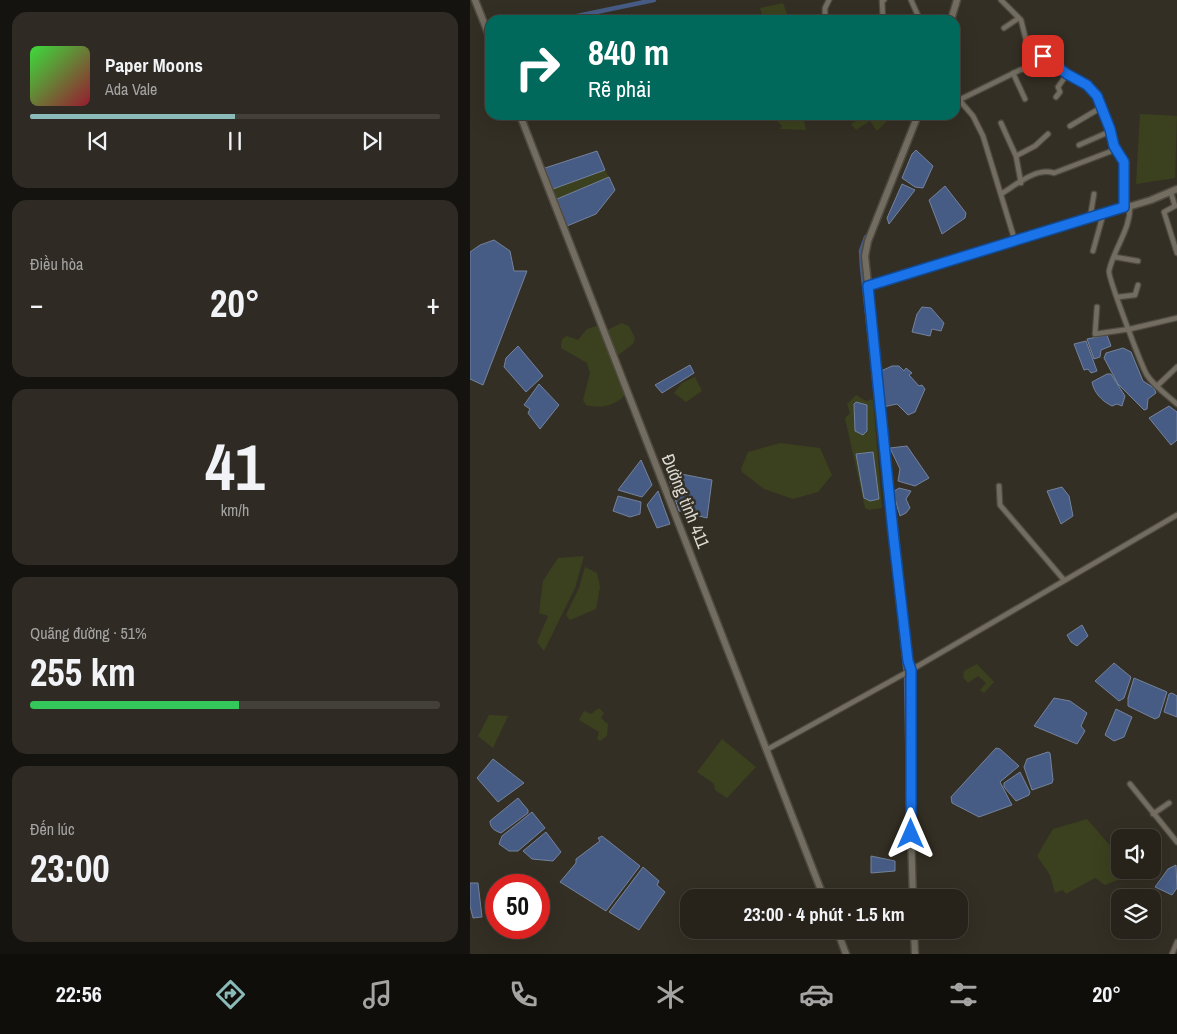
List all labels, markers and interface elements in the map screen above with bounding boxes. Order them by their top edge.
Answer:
text: 840 m [588,29,669,76]
icon: right [505,35,570,100]
pin [1022,35,1064,77]
icon: arrive [1029,42,1057,70]
text: Paper Moons [105,52,203,78]
text: Rẽ phải [588,74,651,104]
text: Ada Vale [105,78,157,100]
icon: previous [84,127,112,155]
icon: pause [221,127,249,155]
icon: next [358,127,386,155]
text: Điều hòa [30,253,83,275]
text: 20° [210,278,260,329]
text: − [30,285,43,323]
text: + [427,285,440,323]
text: 41 [205,423,265,510]
street label: Đường tỉnh 411 [656,450,717,553]
text: km/h [221,499,249,521]
text: Quãng đường · 51% [30,622,147,644]
text: 255 km [30,647,136,698]
position arrow [884,807,936,859]
text: Đến lúc [30,818,74,840]
map controls [1111,829,1161,939]
button: sound [1111,829,1161,879]
text: 23:00 [30,843,110,894]
speed limit sign: 50 [485,874,550,939]
button: layers [1111,889,1161,939]
text: 23:00 · 4 phút · 1.5 km [743,901,905,927]
icon: directions [213,977,248,1012]
icon: music [360,977,395,1012]
icon: phone [506,977,541,1012]
icon: climate [653,977,688,1012]
icon: car [799,977,834,1012]
icon: filters [946,977,981,1012]
text: 22:56 [56,979,102,1009]
text: 20° [1092,979,1121,1009]

